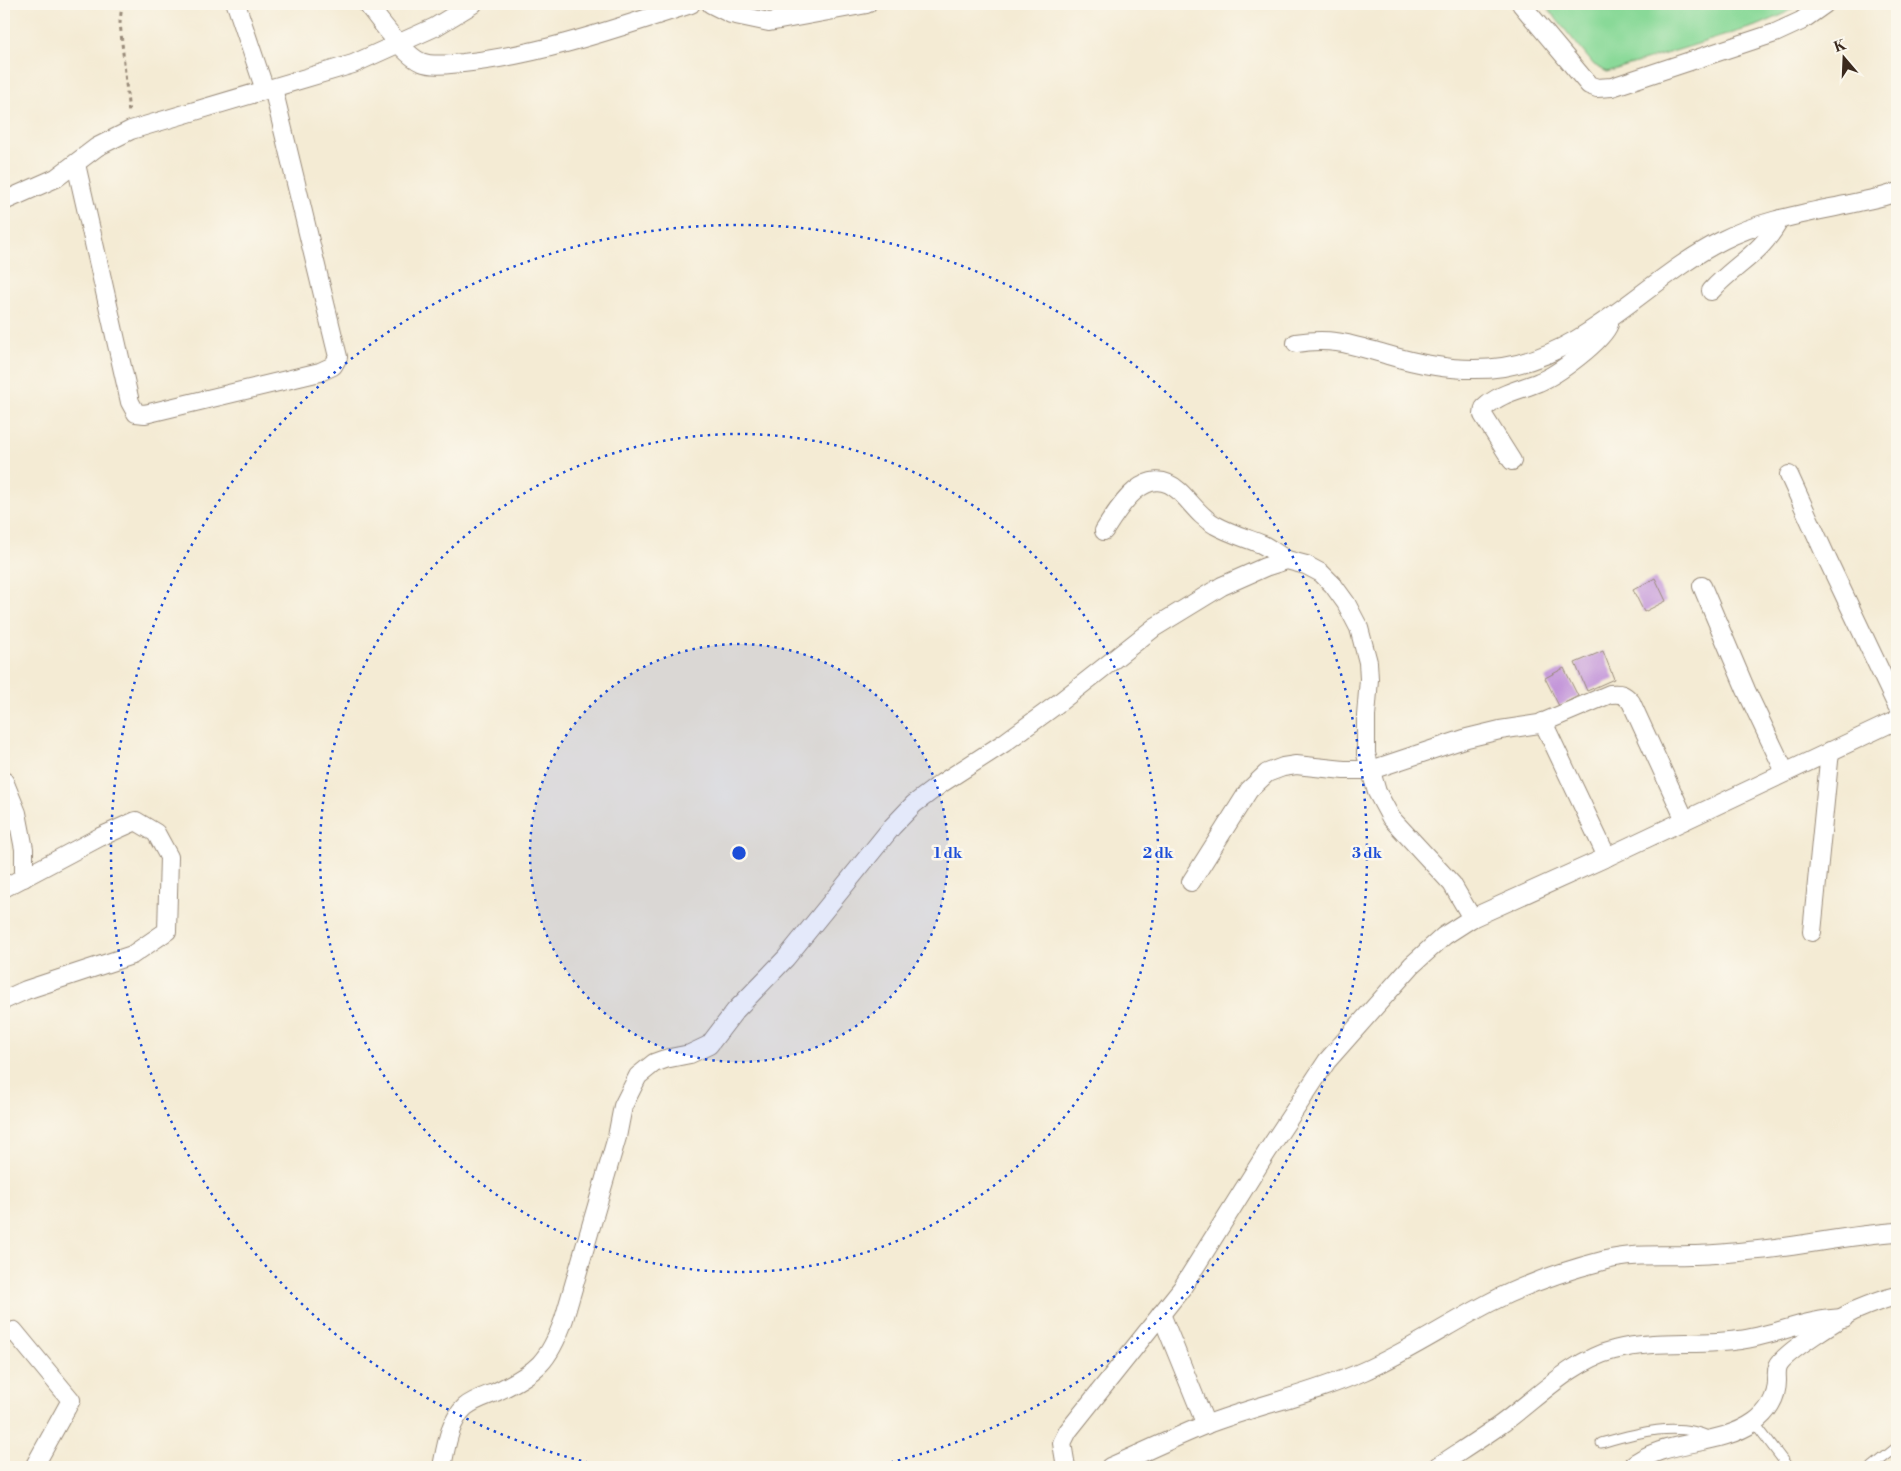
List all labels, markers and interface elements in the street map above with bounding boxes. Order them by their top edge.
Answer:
north arrow [1818,32,1868,82]
text: K [1832,36,1849,57]
centre of rings [730,844,748,862]
text: 1 dk [934,844,963,863]
text: 2 dk [1143,844,1174,863]
text: 3 dk [1352,844,1383,863]

